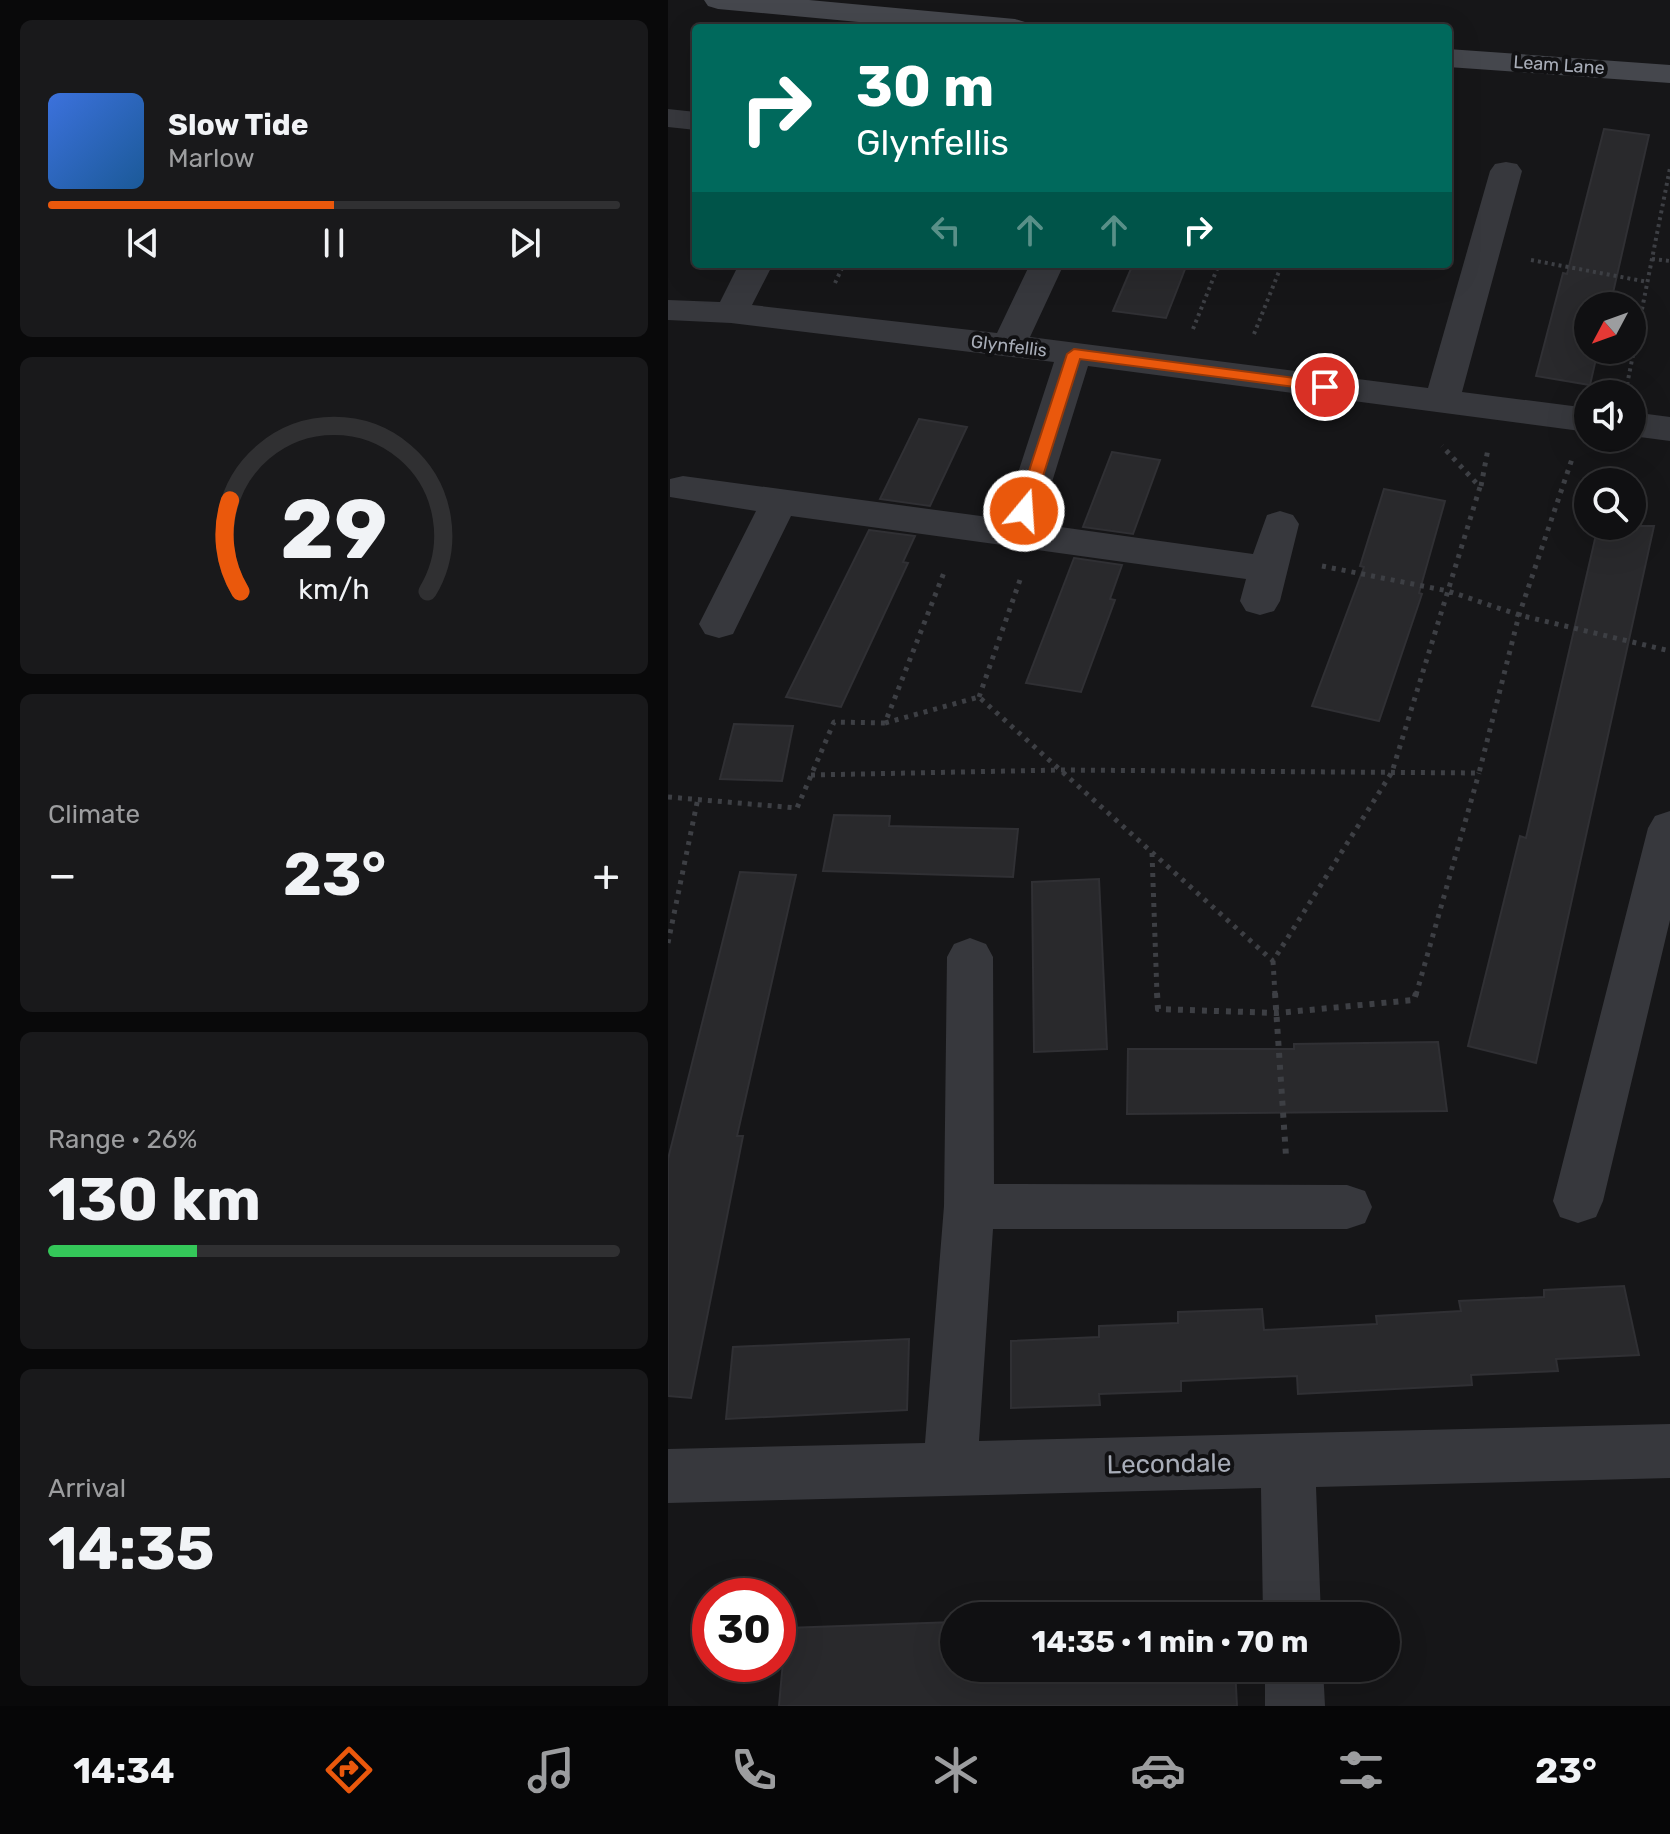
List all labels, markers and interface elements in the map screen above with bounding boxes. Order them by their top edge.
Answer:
street label: Leam Lane [1513,51,1605,79]
text: 30 m [856,54,994,120]
icon: right [724,56,828,160]
text: Slow Tide [168,107,308,143]
text: Glynfellis [856,121,1009,164]
text: Marlow [168,143,255,174]
icon: left [924,208,968,252]
icon: ahead [1008,208,1052,252]
icon: ahead [1092,208,1136,252]
icon: right [1176,208,1220,252]
icon: previous [121,221,165,265]
icon: pause [312,221,356,265]
icon: next [503,221,547,265]
north arrow [1574,292,1646,364]
map controls [1574,292,1646,540]
street label: Glynfellis [970,330,1048,362]
pin [1291,353,1359,421]
icon: arrive [1303,365,1347,409]
button: sound [1574,380,1646,452]
button: search [1574,468,1646,540]
position arrow [982,469,1066,553]
text: 29 [280,479,388,578]
text: km/h [298,572,370,606]
text: Climate [48,799,140,830]
text: 23° [283,839,386,910]
text: − [48,849,77,901]
text: + [593,849,620,901]
text: Range · 26% [48,1124,197,1155]
text: 130 km [48,1164,261,1235]
street label: Lecondale [1106,1447,1232,1481]
text: Arrival [48,1473,126,1504]
text: 14:35 [48,1513,215,1584]
speed limit sign: 30 [692,1578,796,1682]
text: 14:35 · 1 min · 70 m [1032,1624,1308,1660]
icon: directions [321,1742,377,1798]
icon: music [523,1742,579,1798]
icon: phone [726,1742,782,1798]
icon: climate [928,1742,984,1798]
icon: car [1130,1742,1186,1798]
icon: filters [1333,1742,1389,1798]
text: 14:34 [73,1749,174,1792]
text: 23° [1535,1749,1597,1792]

